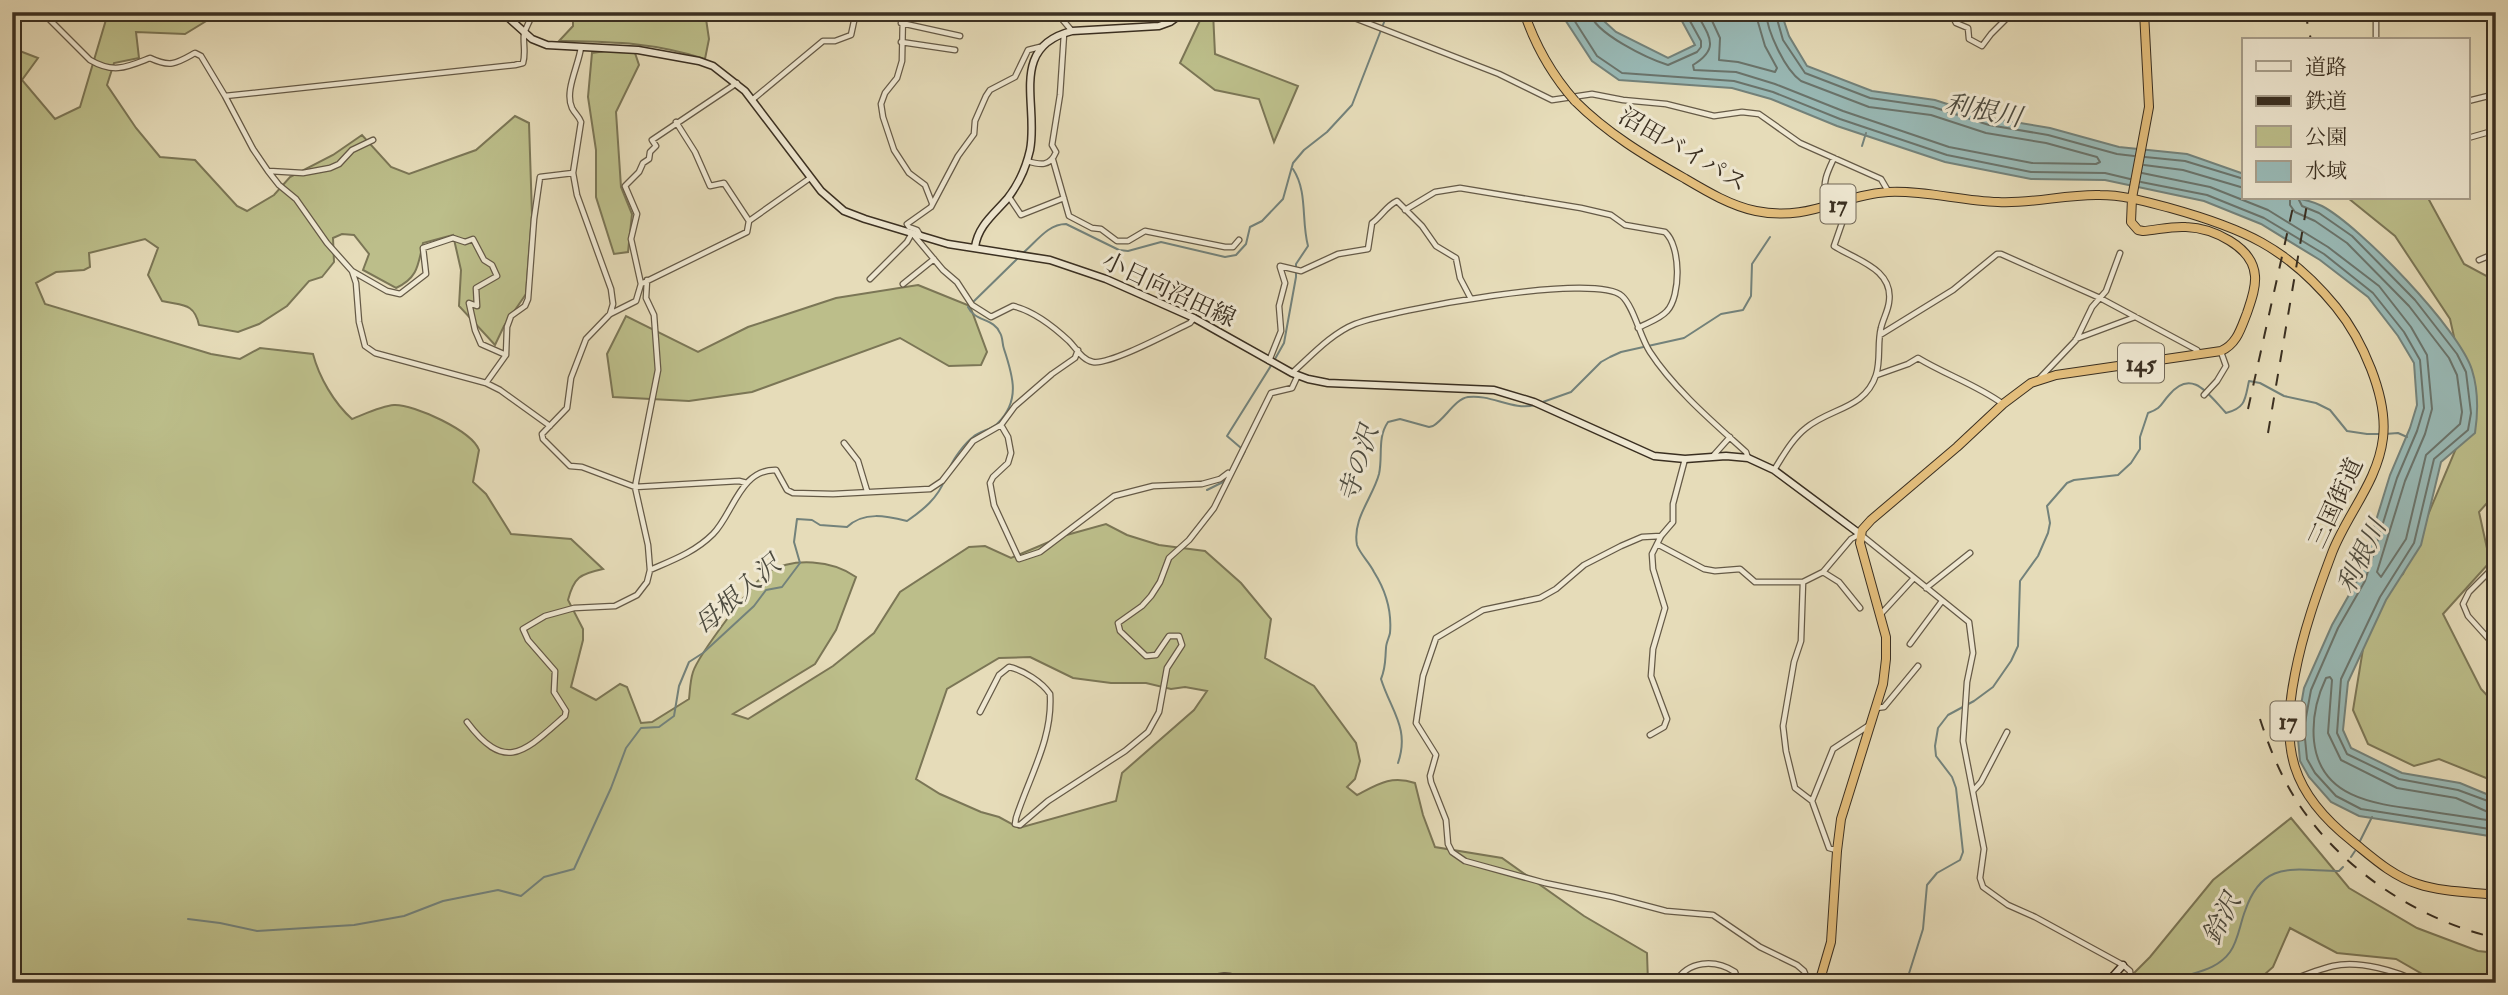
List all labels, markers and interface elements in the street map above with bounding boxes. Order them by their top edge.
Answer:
legend [2242,38,2470,200]
text: 道路 [2305,54,2347,81]
water label: 利根川 [1942,88,2027,135]
text: 鉄道 [2305,88,2347,115]
street label: 沼田バイパス [1613,101,1753,199]
text: 公園 [2305,124,2347,151]
text: 水域 [2305,158,2347,185]
road number: 17 [1820,184,1856,224]
street label: 小日向沼田線 [1097,246,1241,334]
road number: 145 [2118,344,2164,382]
water label: 寺の沢 [1332,419,1387,506]
street label: 三国街道 [2302,453,2370,553]
water label: 利根川 [2331,512,2395,599]
water label: 母根入沢 [688,547,790,641]
road number: 17 [2270,702,2306,740]
water label: 鈴沢 [2196,886,2249,949]

